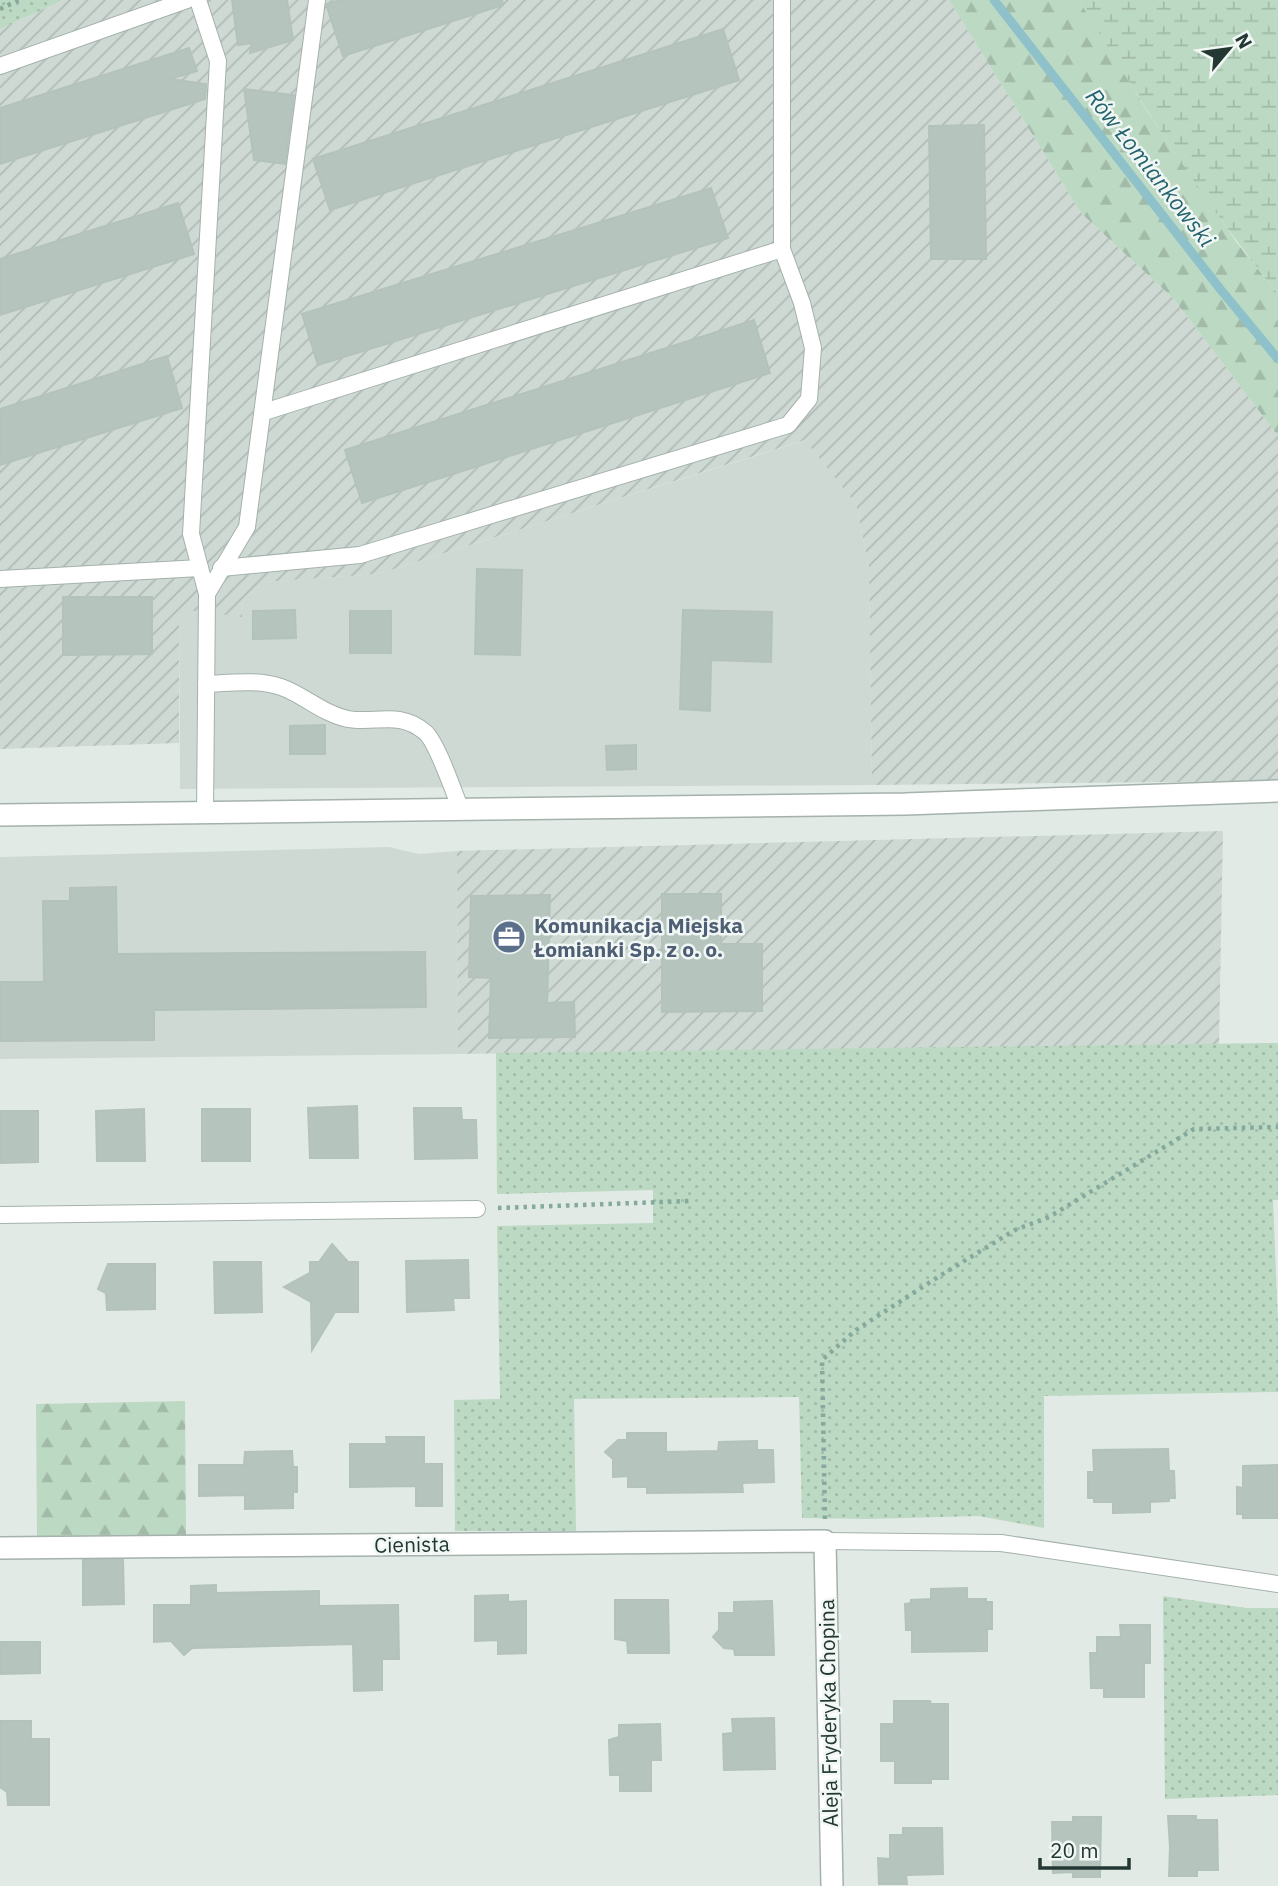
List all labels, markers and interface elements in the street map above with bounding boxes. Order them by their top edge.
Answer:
north arrow [1194,14,1264,84]
text: N [1230,29,1258,53]
water label: Rów Łomiankowski [1080,82,1223,253]
place label: Komunikacja Miejska Łomianki Sp. z o. o. [533,911,743,963]
office icon: Komunikacja Miejska Łomianki Sp. z o. o. [490,918,528,956]
street label: Cienista [374,1529,450,1559]
street label: Aleja Fryderyka Chopina [812,1599,844,1827]
scale bar [1040,1826,1129,1870]
text: 20 m [1050,1836,1099,1864]

